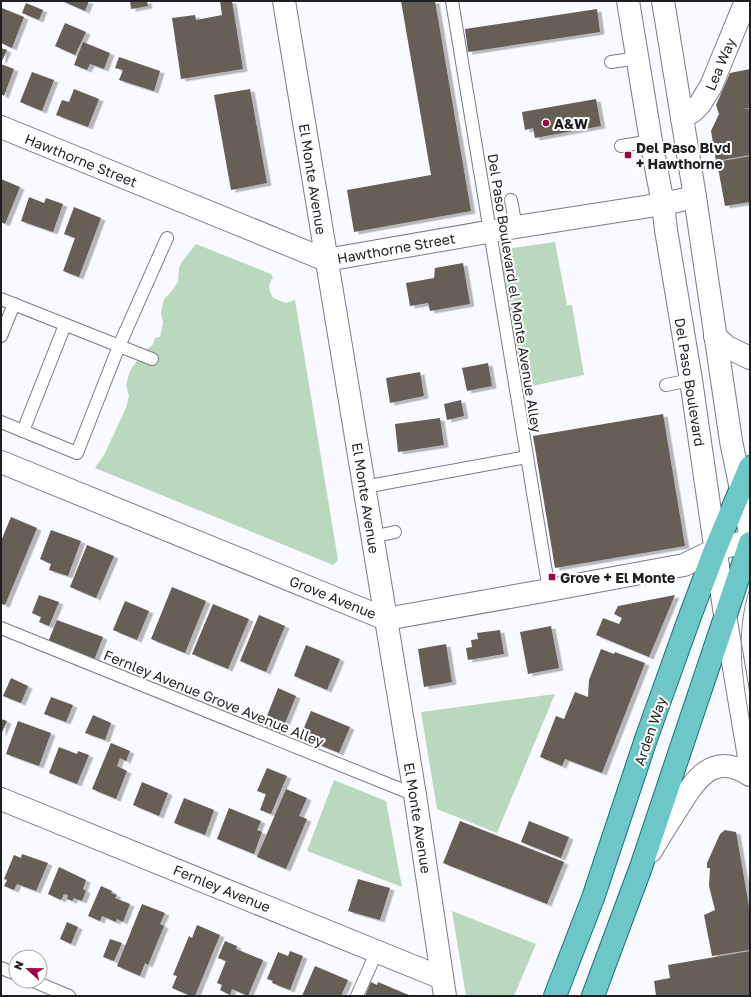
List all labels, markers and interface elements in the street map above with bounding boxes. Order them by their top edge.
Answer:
street label: Lea Way [701,35,739,93]
place label: A&W [554,115,588,132]
marker: A&W [541,118,551,128]
street label: El Monte Avenue [296,122,330,236]
street label: Hawthorne Street [22,130,140,190]
place label: Del Paso Blvd + Hawthorne [636,139,731,172]
marker: Del Paso Blvd + Hawthorne [623,150,633,160]
street label: Del Paso Boulevard el Monte Avenue Alley [485,152,545,434]
street label: Hawthorne Street [336,229,456,267]
street label: Del Paso Boulevard [671,317,709,447]
street label: El Monte Avenue [349,441,383,555]
place label: Grove + El Monte [560,569,675,586]
street label: Grove Avenue [287,572,379,622]
marker: Grove + El Monte [547,572,557,582]
street label: Fernley Avenue Grove Avenue Alley [101,646,327,750]
street label: Arden Way [630,694,670,768]
street label: El Monte Avenue [401,761,435,875]
street label: Fernley Avenue [171,861,273,915]
north arrow [8,949,48,989]
text: N [11,959,26,971]

